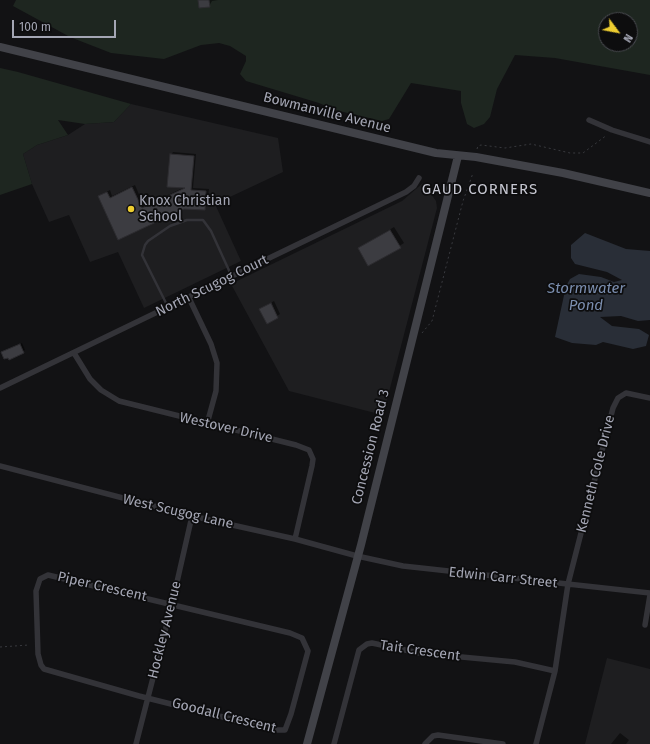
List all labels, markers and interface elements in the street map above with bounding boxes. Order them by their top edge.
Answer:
scale bar [14,12,118,38]
north arrow [598,12,638,52]
text: 100 m [19,20,51,34]
text: N [620,32,635,45]
street label: Bowmanville Avenue [261,89,393,137]
district label: GAUD CORNERS [422,181,538,199]
place label: Knox Christian School [139,193,231,226]
marker: Knox Christian School [126,204,136,214]
street label: North Scugog Court [153,251,271,321]
water label: Stormwater Pond [547,280,625,315]
street label: Concession Road 3 [349,388,393,506]
street label: Westover Drive [178,409,274,447]
street label: Kenneth Cole Drive [573,413,619,535]
street label: West Scugog Lane [121,491,235,533]
street label: Edwin Carr Street [448,564,558,592]
street label: Piper Crescent [56,569,148,605]
street label: Hockley Avenue [145,579,185,681]
street label: Tait Crescent [379,637,461,665]
street label: Goodall Crescent [170,695,278,737]

